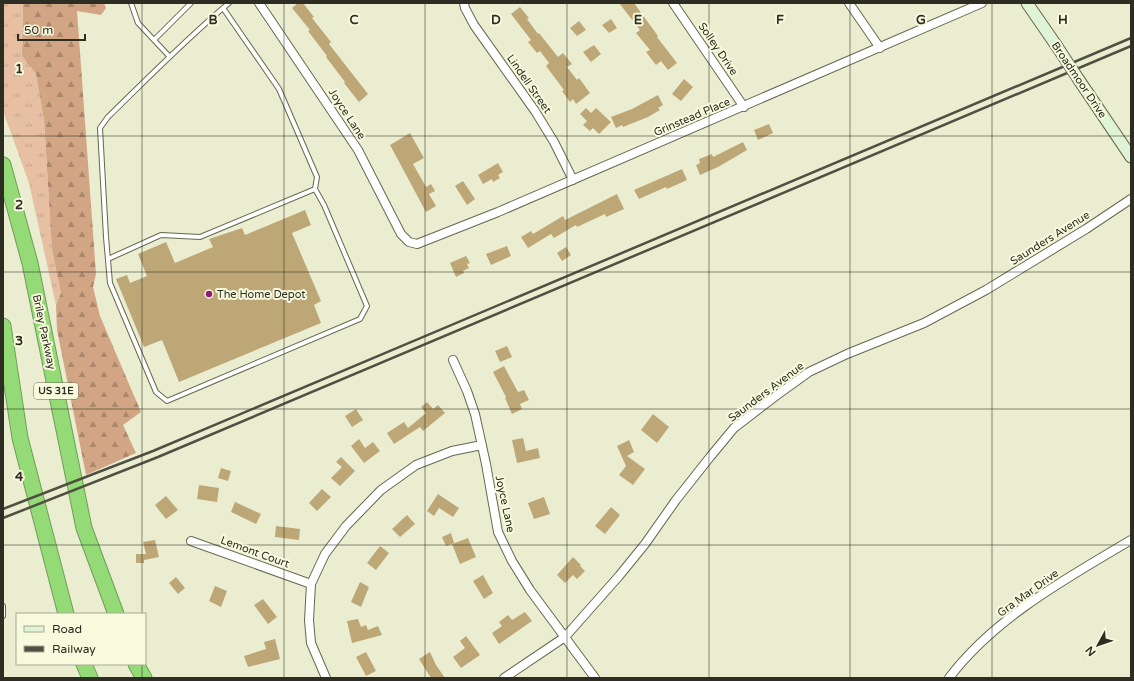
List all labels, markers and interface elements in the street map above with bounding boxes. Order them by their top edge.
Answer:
text: B [208,12,218,28]
text: C [349,12,359,28]
text: D [491,12,501,28]
text: E [634,12,642,28]
text: F [776,12,784,28]
text: G [916,12,926,28]
text: H [1058,12,1068,28]
scale bar [18,16,85,42]
street label: Solley Drive [696,20,740,78]
text: 50 m [24,23,53,37]
street label: Broadmoor Drive [1049,39,1109,121]
street label: Lindell Street [504,52,554,116]
text: 1 [15,61,23,77]
street label: Joyce Lane [326,86,368,142]
street label: Grinstead Place [652,95,732,139]
text: 2 [15,197,23,213]
street label: Saunders Avenue [1008,208,1092,268]
place label: The Home Depot [217,288,306,301]
marker: The Home Depot [204,289,214,299]
street label: Briley Parkway [30,293,58,371]
text: 3 [15,333,23,349]
street label: Saunders Avenue [726,359,806,425]
road number: US 31E [34,383,78,399]
text: 4 [15,469,24,485]
street label: Joyce Lane [493,474,517,534]
street label: Lemont Court [219,534,291,570]
street label: Gra Mar Drive [995,566,1061,620]
legend [16,613,146,665]
text: Road [52,622,82,636]
north arrow [1078,625,1118,665]
text: Railway [52,642,96,656]
text: N [1083,644,1099,659]

